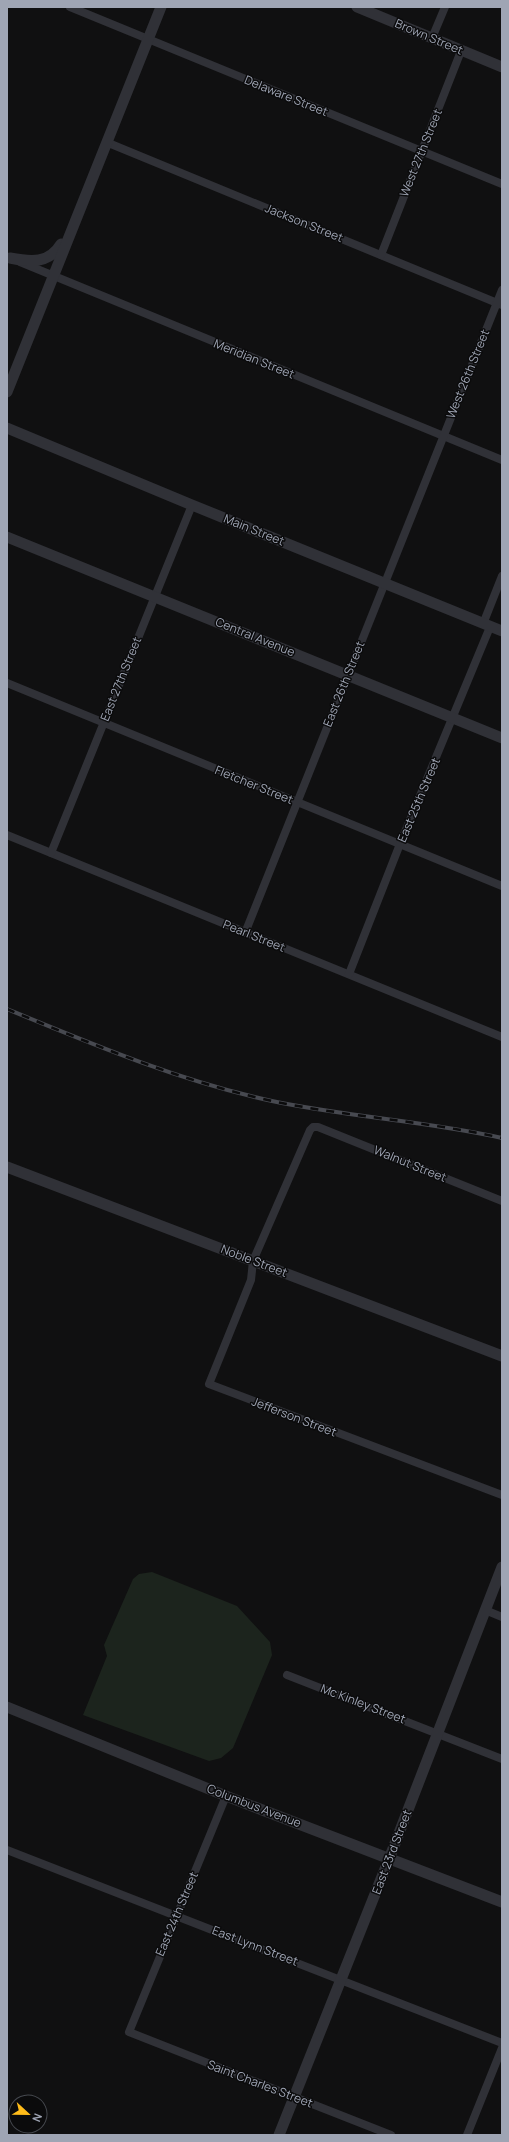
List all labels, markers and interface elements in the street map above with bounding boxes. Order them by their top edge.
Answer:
street label: Brown Street [393,15,466,59]
street label: Delaware Street [242,71,331,120]
street label: West 27th Street [395,106,446,199]
street label: Jackson Street [263,199,346,246]
street label: West 26th Street [442,326,493,421]
street label: Meridian Street [211,335,297,383]
street label: Main Street [221,510,287,550]
street label: Central Avenue [213,613,297,660]
street label: East 27th Street [96,634,145,723]
street label: East 26th Street [319,638,369,729]
street label: East 25th Street [393,755,444,845]
street label: Fletcher Street [212,761,296,808]
street label: Pearl Street [221,915,288,956]
street label: Walnut Street [371,1141,449,1186]
street label: Noble Street [219,1240,290,1281]
street label: Jefferson Street [249,1393,339,1441]
street label: Mc Kinley Street [318,1679,408,1728]
street label: Columbus Avenue [205,1780,304,1831]
street label: East 23rd Street [368,1807,416,1897]
street label: East 24th Street [151,1869,202,1959]
street label: East Lynn Street [210,1921,301,1970]
street label: Saint Charles Street [205,2056,316,2112]
north arrow [8,2094,48,2134]
text: N [29,2111,46,2124]

